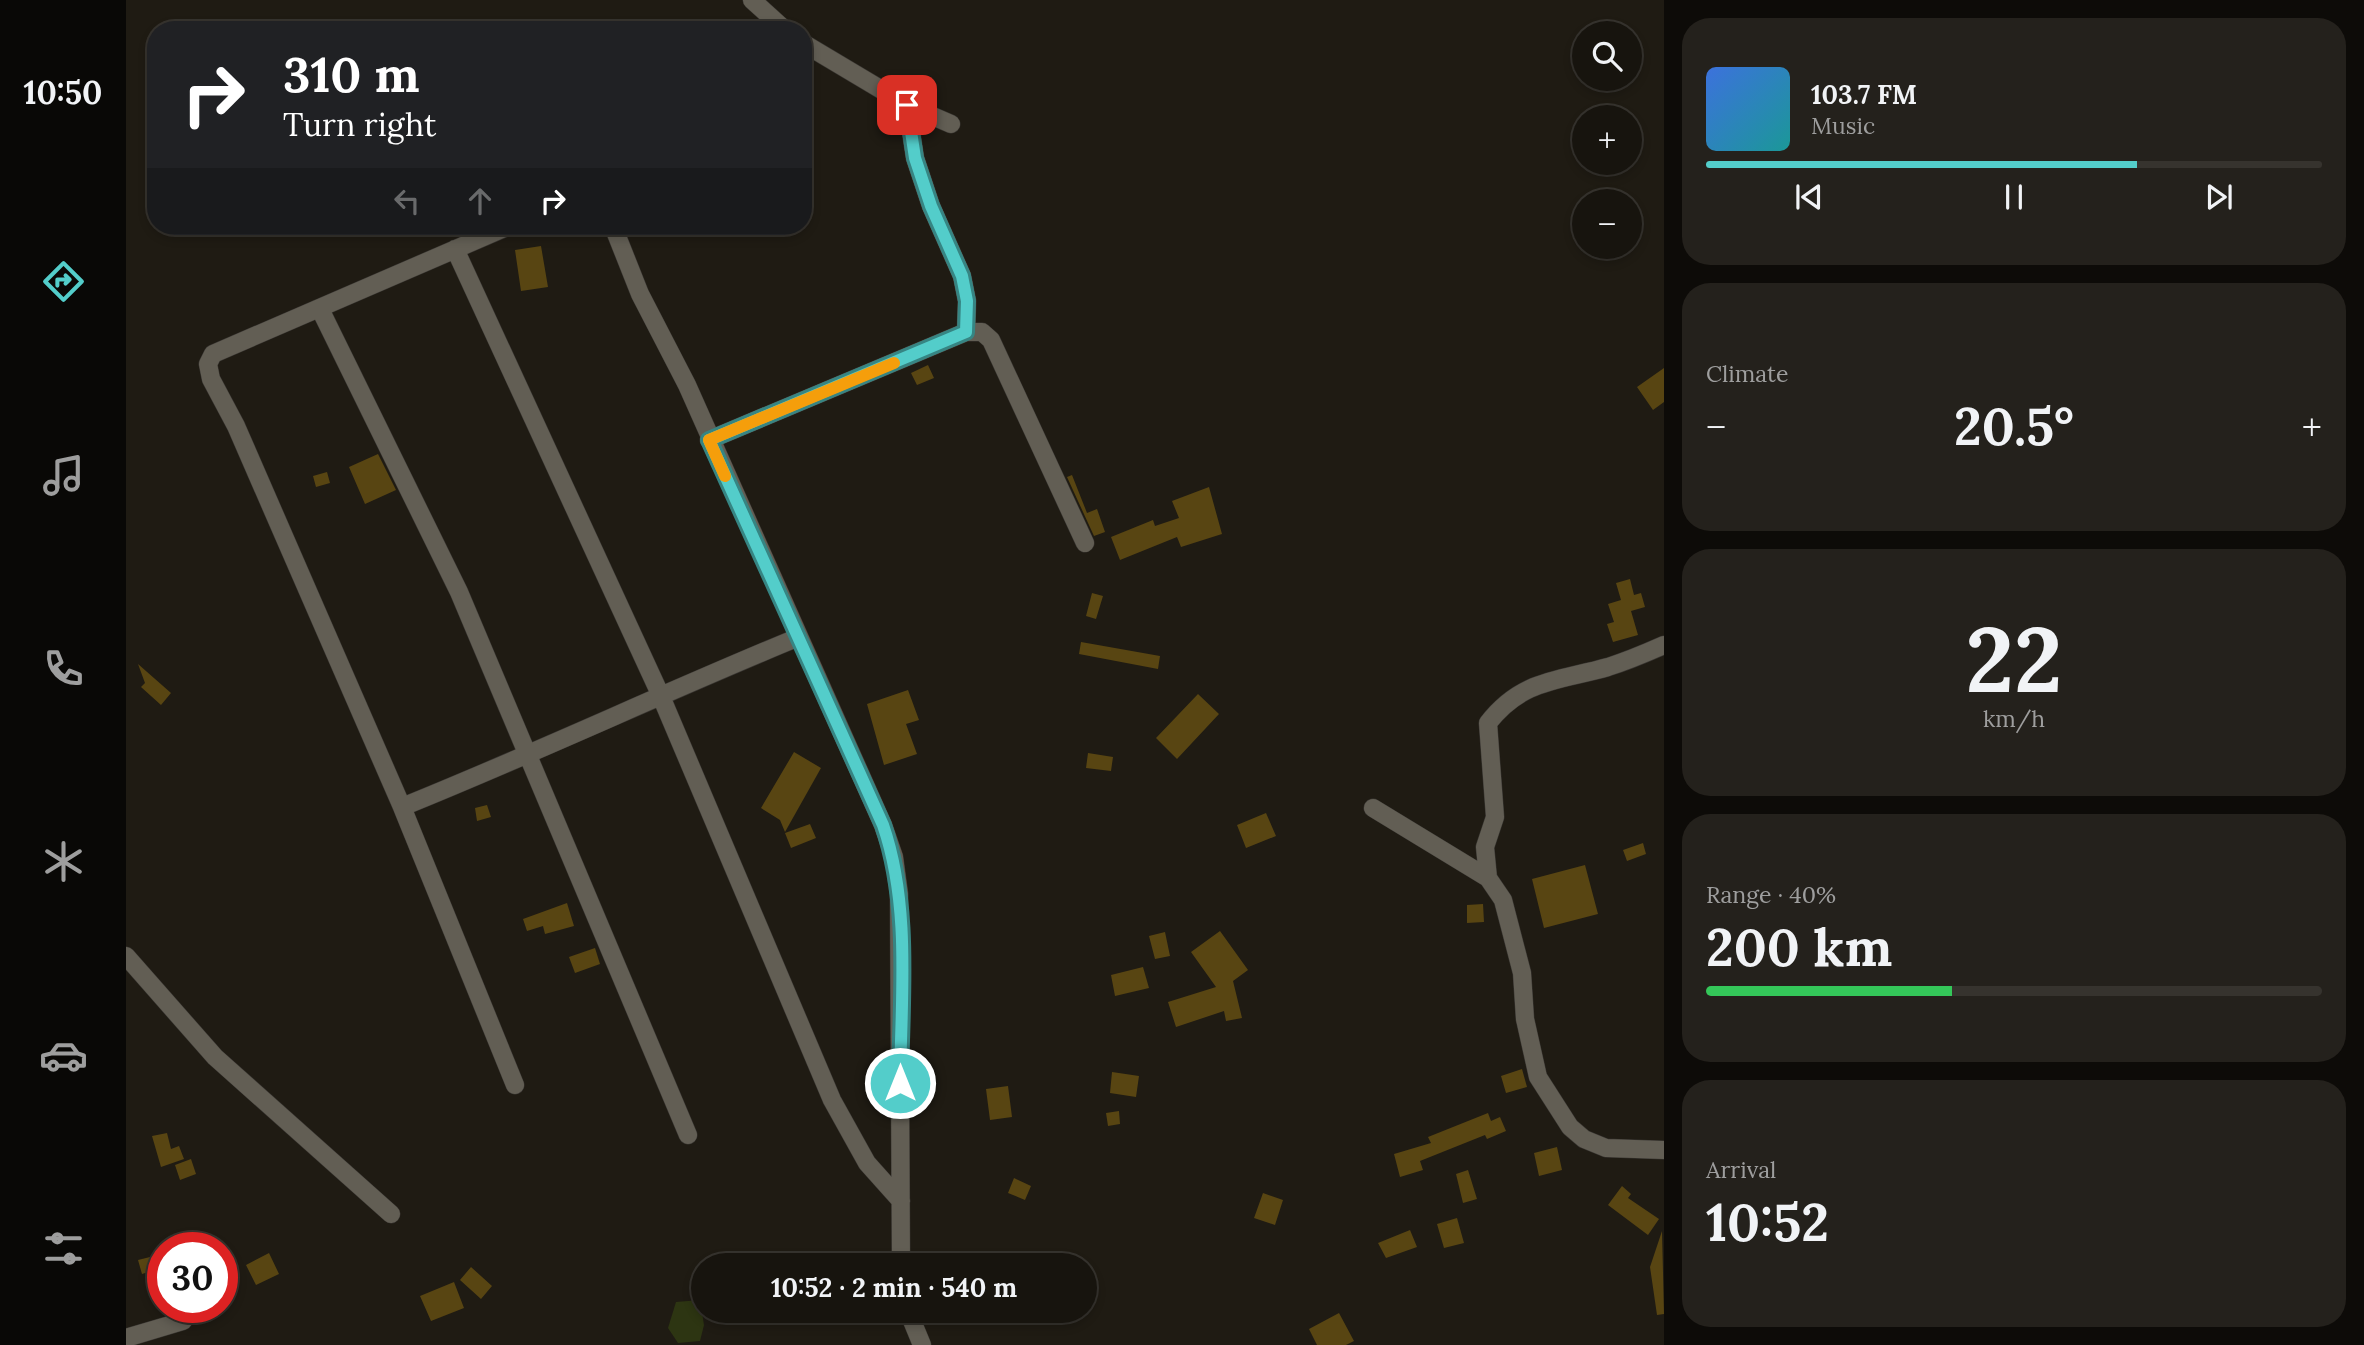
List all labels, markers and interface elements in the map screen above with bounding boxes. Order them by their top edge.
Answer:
map controls [1572,21,1642,259]
button: search [1572,21,1642,91]
text: 310 m [283,43,419,105]
icon: right [168,49,259,140]
text: 10:50 [24,72,102,113]
pin [877,75,937,135]
text: 103.7 FM [1811,78,1917,111]
icon: arrive [888,86,926,124]
text: Turn right [283,104,436,145]
button: + [1572,105,1642,175]
text: Music [1811,111,1875,140]
icon: previous [1790,178,1828,216]
icon: pause [1995,178,2033,216]
icon: next [2200,178,2238,216]
icon: left [388,182,426,220]
icon: ahead [461,182,499,220]
icon: right [534,182,572,220]
button: − [1572,189,1642,259]
icon: directions [39,257,88,306]
text: Climate [1706,359,1788,388]
text: 20.5° [1954,393,2074,459]
text: − [1706,403,1726,451]
text: + [2302,403,2322,451]
icon: music [39,451,88,500]
text: 22 [1965,600,2063,717]
icon: phone [39,644,88,693]
text: km/h [1983,704,2045,733]
icon: climate [39,837,88,886]
text: Range · 40% [1706,880,1836,909]
text: 200 km [1706,914,1892,980]
icon: car [39,1031,88,1080]
position arrow [863,1046,937,1120]
text: Arrival [1706,1155,1776,1184]
text: 10:52 [1706,1189,1829,1255]
icon: filters [39,1224,88,1273]
speed limit sign: 30 [147,1232,238,1323]
text: 10:52 · 2 min · 540 m [771,1271,1017,1304]

